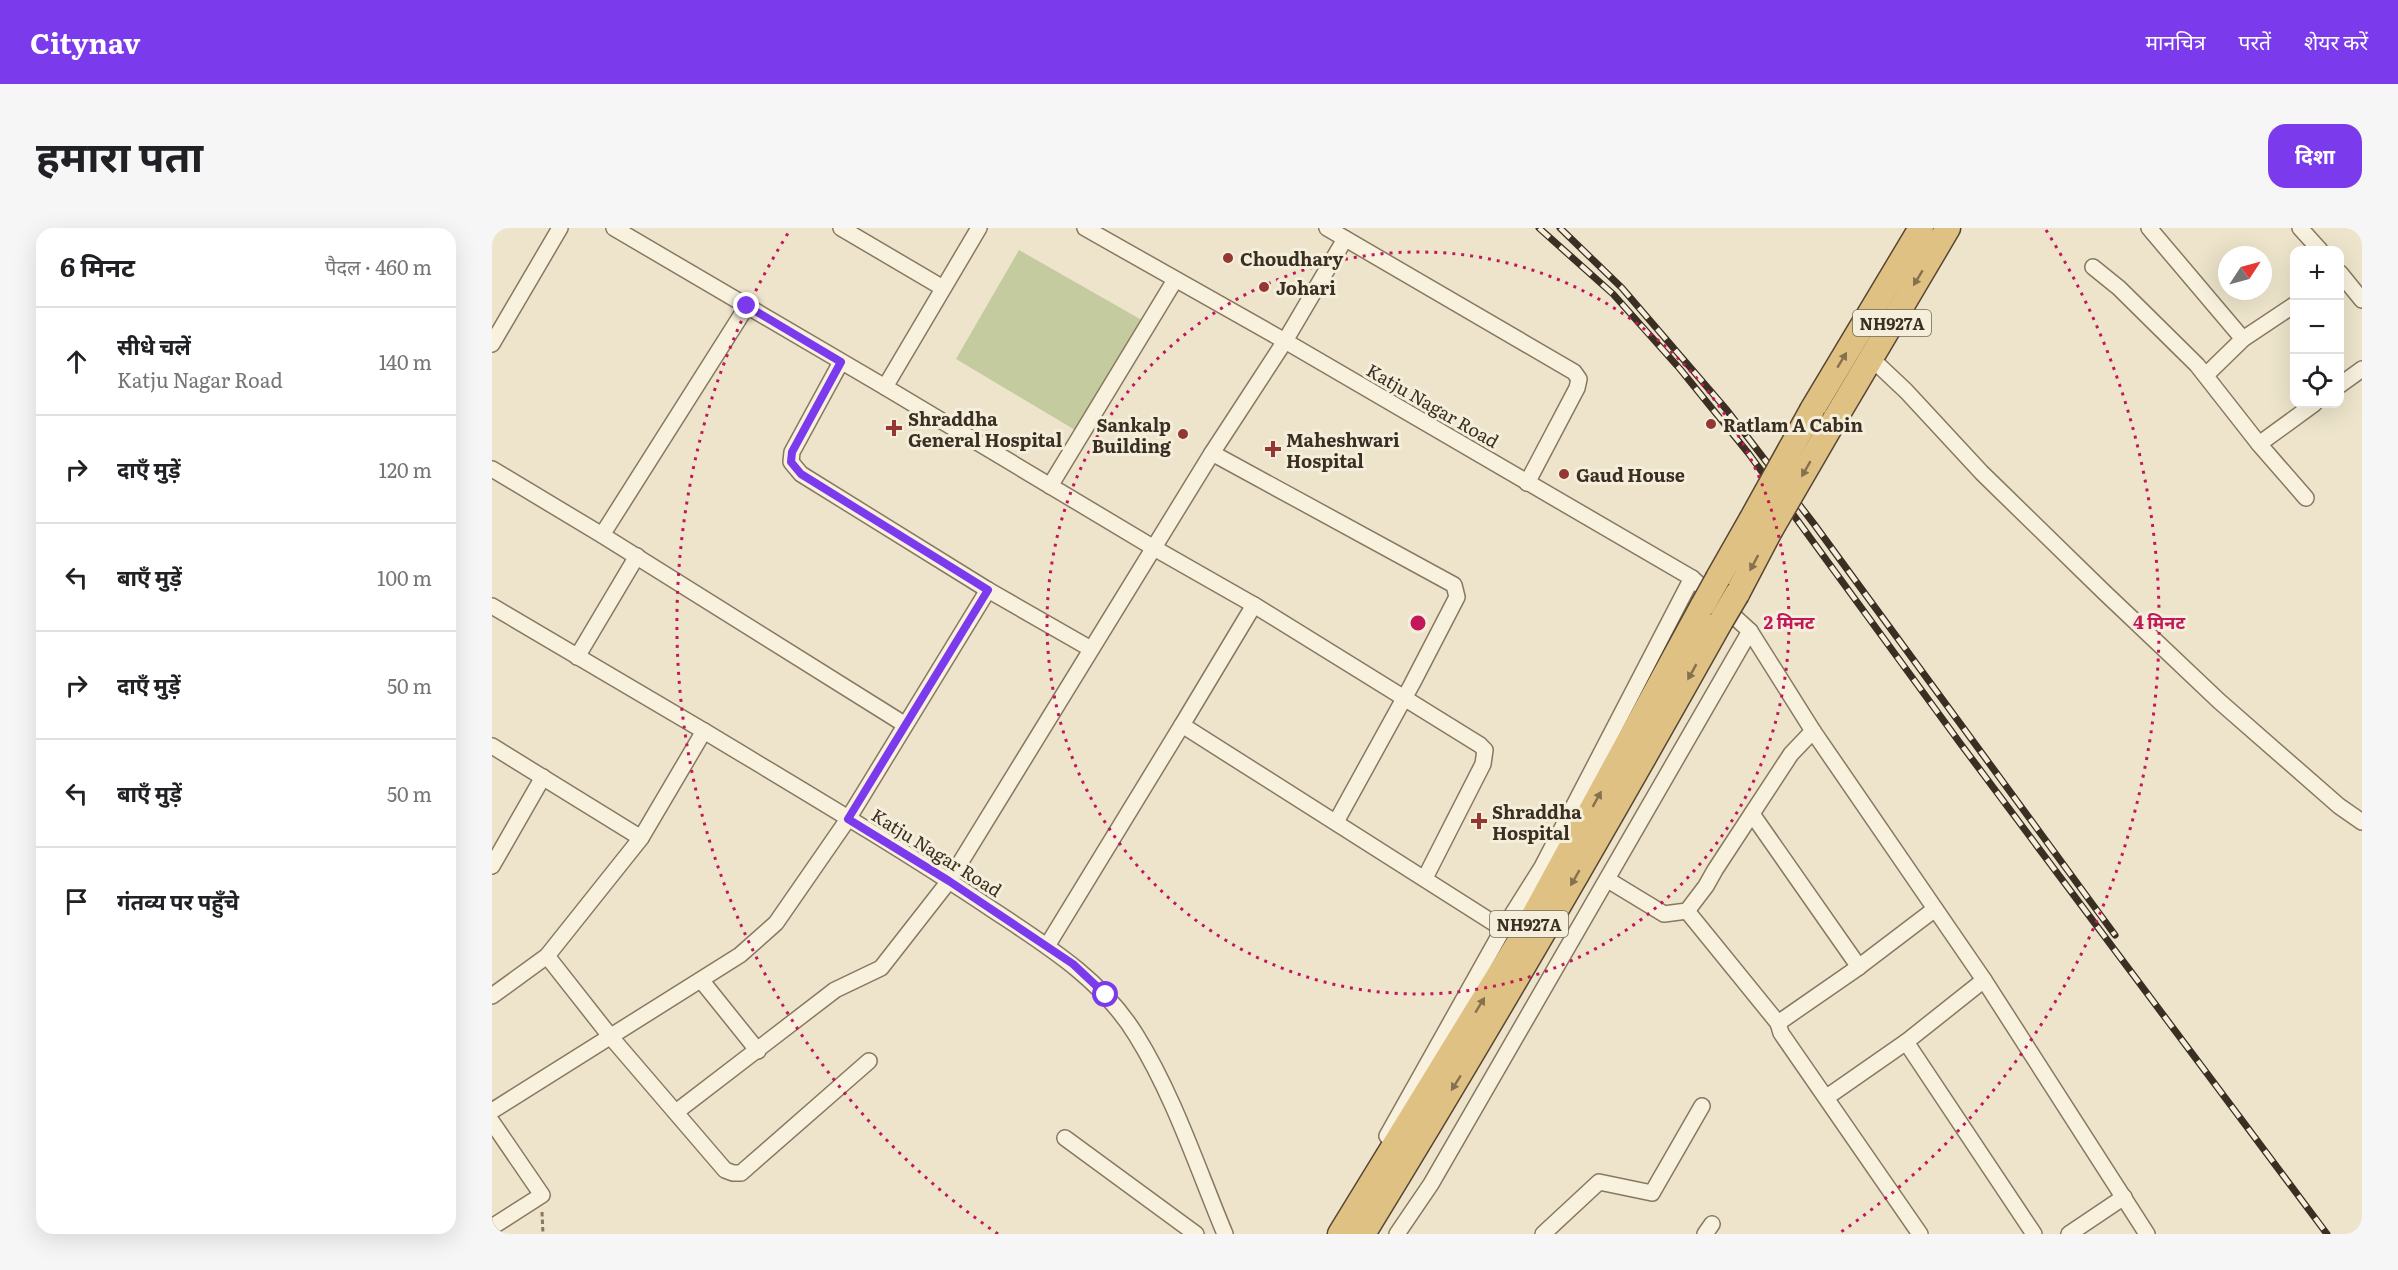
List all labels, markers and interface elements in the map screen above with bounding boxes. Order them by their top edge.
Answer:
text: Citynav [30,21,140,63]
text: मानचित्र [2146,25,2206,56]
text: परतें [2239,25,2271,56]
text: शेयर करें [2304,25,2368,56]
text: हमारा पता [36,123,203,185]
button: दिशा [2268,124,2362,188]
place label: Choudhary [1240,245,1343,272]
text: 6 मिनट [60,246,135,285]
north arrow [2218,246,2272,300]
map controls [2290,246,2344,408]
button: + [2290,246,2344,300]
text: पैदल · 460 m [325,251,432,281]
marker: Choudhary [1221,251,1235,265]
one-way arrow [1913,270,1924,286]
place label: Johari [1276,274,1336,301]
marker: Johari [1257,280,1271,294]
route end [733,292,759,318]
button: − [2290,300,2344,354]
road number: NH927A [1853,310,1931,336]
text: सीधे चलें [117,329,191,362]
icon: ahead [60,345,93,378]
text: 140 m [379,346,432,376]
one-way arrow [1837,352,1848,368]
button: locate [2290,354,2344,408]
street label: Katju Nagar Road [1362,356,1504,454]
text: Katju Nagar Road [117,364,283,394]
place label: Shraddha General Hospital [908,405,1063,453]
place label: Sankalp Building [1092,411,1172,459]
place label: Ratlam A Cabin [1723,411,1863,438]
marker: Ratlam A Cabin [1704,417,1718,431]
marker: Shraddha General Hospital [885,419,903,437]
place label: Maheshwari Hospital [1286,426,1400,474]
marker: Sankalp Building [1176,427,1190,441]
marker: Maheshwari Hospital [1264,440,1282,458]
text: दाएँ मुड़ें [117,452,180,485]
icon: right [60,453,93,486]
text: 120 m [379,454,432,484]
place label: Gaud House [1576,461,1685,488]
one-way arrow [1801,461,1811,478]
marker: Gaud House [1557,467,1571,481]
one-way arrow [1749,554,1759,571]
text: बाएँ मुड़ें [117,560,182,593]
icon: left [60,561,93,594]
text: 100 m [377,562,432,592]
text: 2 मिनट [1763,608,1815,635]
text: 4 मिनट [2133,608,2185,635]
centre of rings [1408,613,1428,633]
one-way arrow [1687,664,1697,681]
text: दाएँ मुड़ें [117,668,180,701]
icon: right [60,669,93,702]
text: 50 m [387,670,432,700]
text: बाएँ मुड़ें [117,776,182,809]
icon: left [60,777,93,810]
text: 50 m [387,778,432,808]
one-way arrow [1592,790,1602,807]
place label: Shraddha Hospital [1492,798,1582,846]
street label: Katju Nagar Road [867,801,1007,903]
marker: Shraddha Hospital [1470,812,1488,830]
one-way arrow [1570,870,1580,887]
text: गंतव्य पर पहुँचे [117,884,239,917]
icon: arrive [60,885,93,918]
road number: NH927A [1490,911,1568,937]
route start [1092,981,1118,1007]
one-way arrow [1475,997,1486,1013]
one-way arrow [1450,1075,1461,1091]

